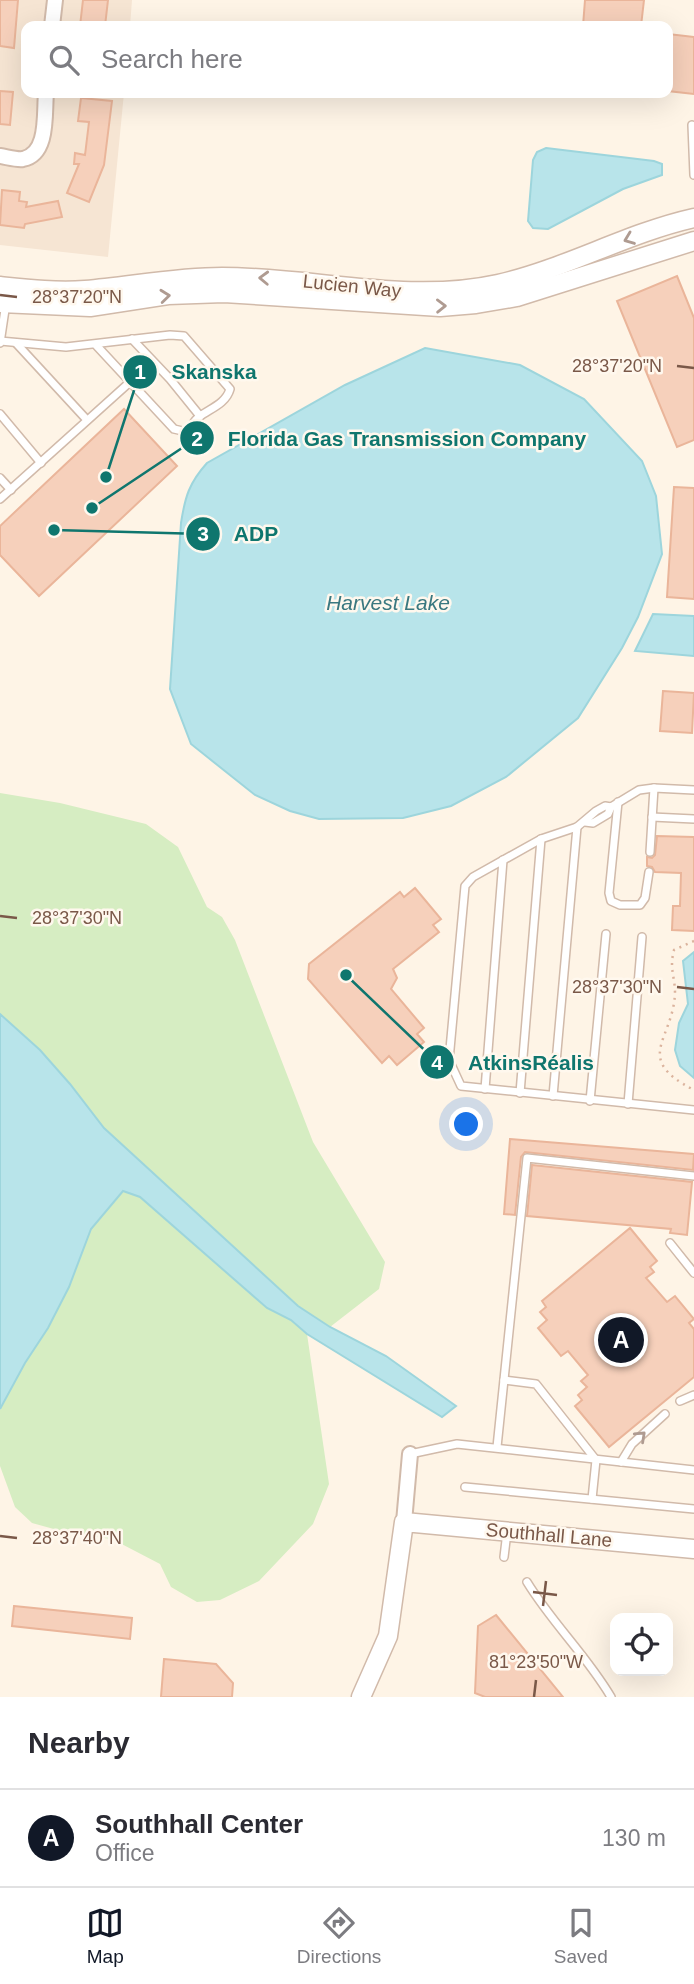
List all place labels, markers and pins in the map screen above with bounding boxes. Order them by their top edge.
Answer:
callout: Skanska [123,351,271,393]
callout: Florida Gas Transmission Company [179,417,600,459]
callout: ADP [185,513,293,555]
callout: AtkinsRéalis [419,1041,608,1083]
pin: A [598,1314,644,1366]

